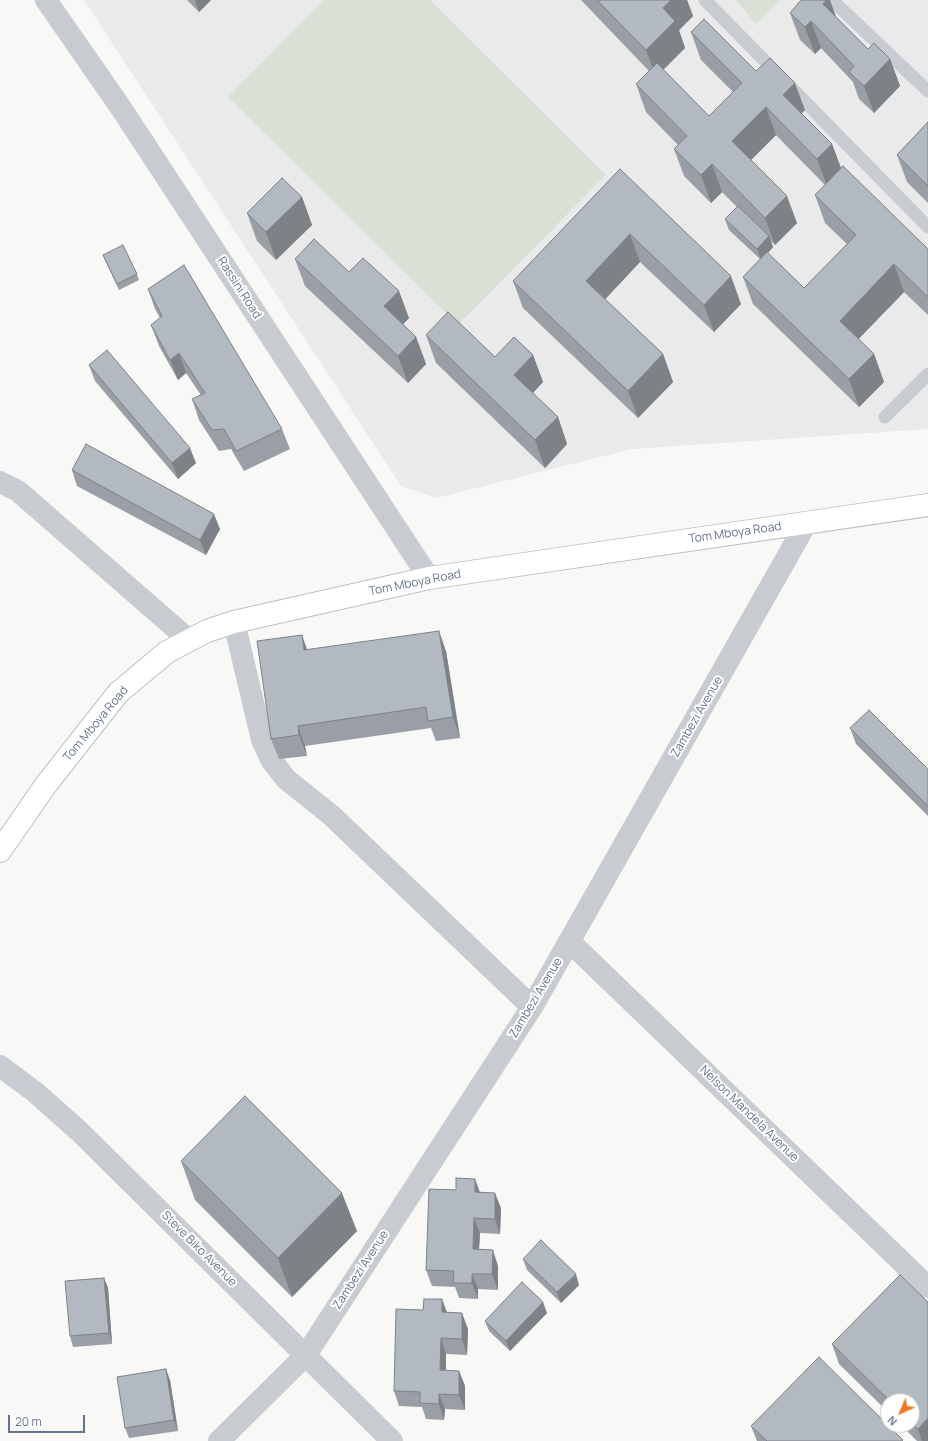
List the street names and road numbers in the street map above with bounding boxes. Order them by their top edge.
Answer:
street label: Rassini Road [214,255,264,321]
street label: Tom Mboya Road [688,519,782,547]
street label: Tom Mboya Road [368,567,462,599]
street label: Zambezi Avenue [668,674,726,760]
street label: Tom Mboya Road [60,684,132,764]
street label: Zambezi Avenue [506,955,566,1041]
street label: Nelson Mandela Avenue [697,1063,801,1165]
street label: Steve Biko Avenue [158,1208,240,1290]
street label: Zambezi Avenue [330,1228,392,1312]

